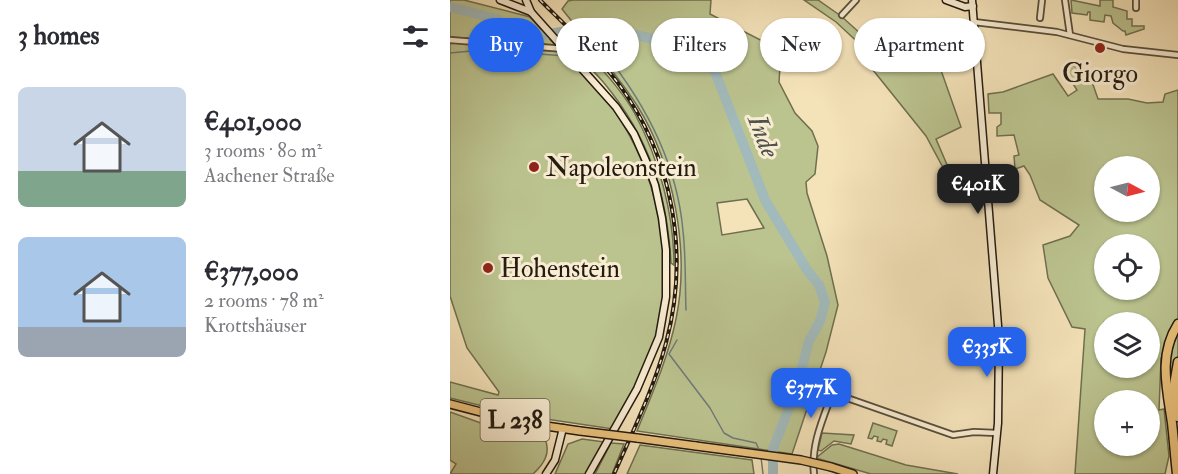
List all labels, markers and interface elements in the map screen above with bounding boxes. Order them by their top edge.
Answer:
chip: Buy [468,18,544,72]
chip: Rent [556,18,639,72]
chip: Filters [651,18,748,72]
chip: New [760,18,842,72]
chip: Apartment [854,18,985,72]
text: 3 homes [18,20,99,52]
icon: filters [399,20,432,53]
marker: Giorgo [1093,41,1107,55]
place label: Giorgo [1062,58,1138,90]
text: €401,000 [204,106,302,138]
water label: Inde [740,108,787,163]
icon: home [66,111,138,183]
text: 3 rooms · 80 m² [204,138,322,163]
place label: Napoleonstein [546,152,697,185]
north arrow [1094,156,1160,222]
map controls [1094,156,1160,456]
marker: Napoleonstein [527,160,541,174]
text: Aachener Straße [204,163,335,188]
pin: €401K [936,164,1020,215]
text: €401K [951,171,1005,196]
button: locate [1094,234,1160,300]
place label: Hohenstein [500,253,620,285]
text: €377,000 [204,256,299,288]
icon: home [66,261,138,333]
marker: Hohenstein [481,261,495,275]
text: 2 rooms · 78 m² [204,288,324,313]
button: layers [1094,312,1160,378]
text: Krottshäuser [204,313,306,338]
pin: €335K [945,327,1029,378]
text: €335K [962,334,1012,359]
pin: €377K [769,368,853,419]
text: €377K [785,375,837,400]
button: + [1094,390,1160,456]
road number: L 238 [481,399,550,441]

